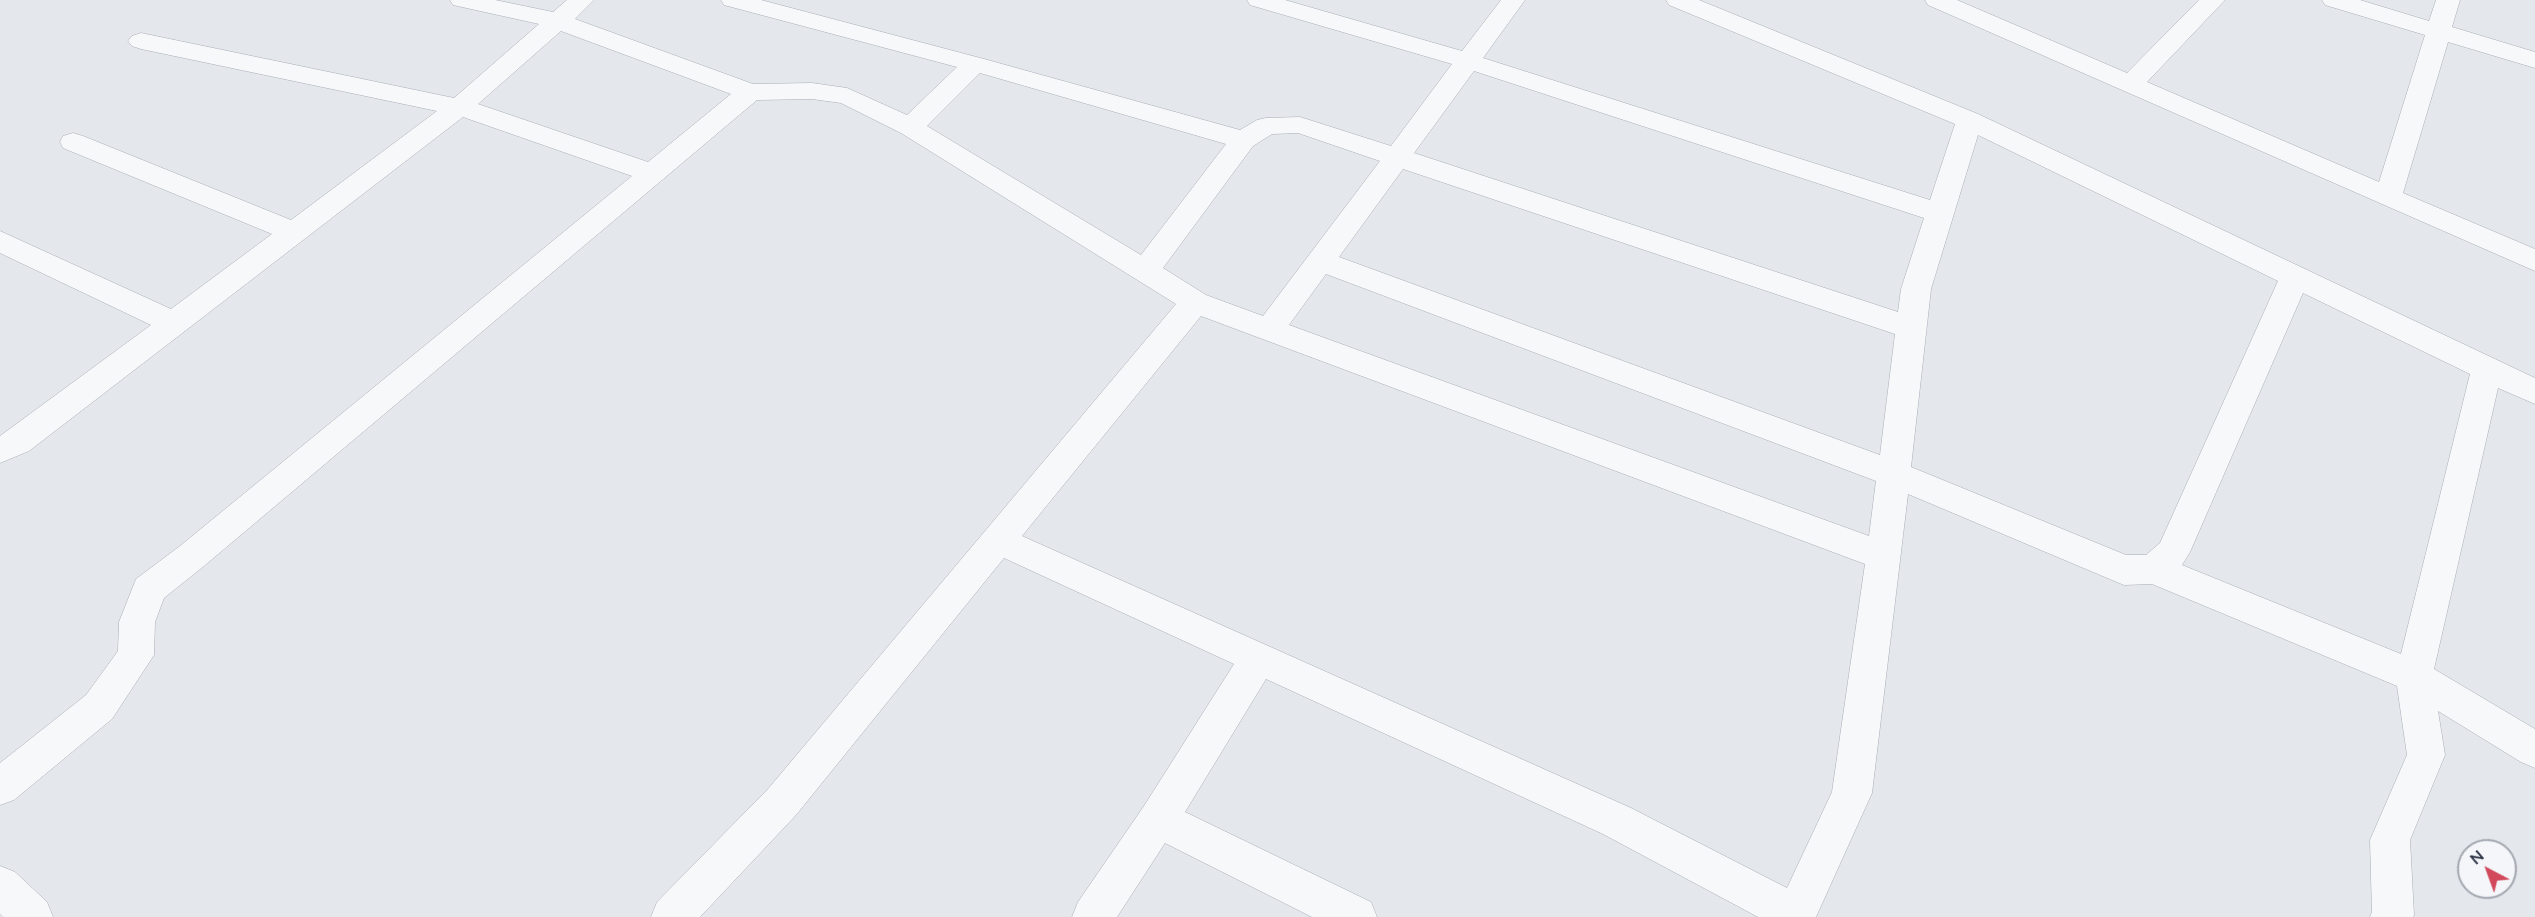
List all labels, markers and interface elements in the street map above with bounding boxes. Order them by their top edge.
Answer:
north arrow [2457,839,2517,899]
text: N [2465,845,2488,868]

